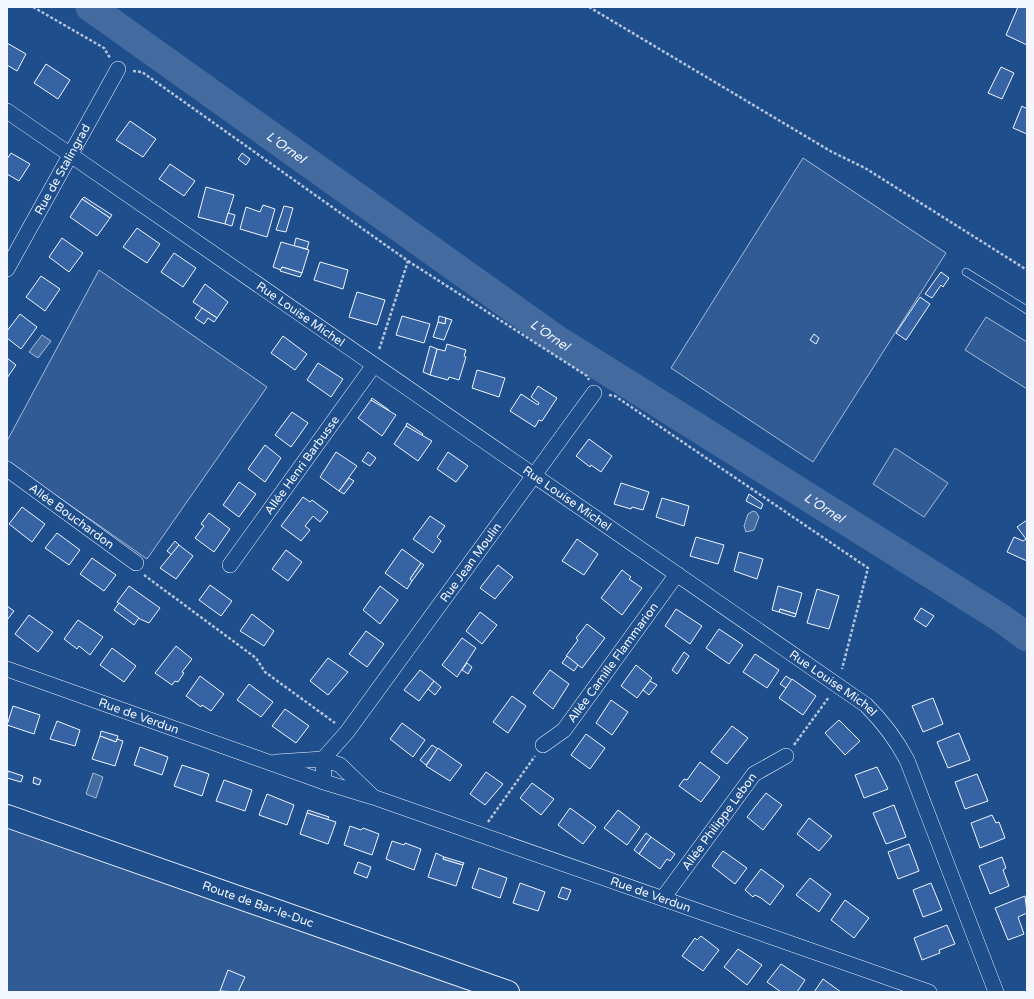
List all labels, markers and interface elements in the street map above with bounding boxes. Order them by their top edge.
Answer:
street label: Rue de Stalingrad [32,122,93,217]
water label: L'Ornel [263,128,310,168]
street label: Rue Louise Michel [254,279,347,349]
water label: L'Ornel [527,316,574,356]
street label: Allée Henri Barbusse [262,413,342,517]
street label: Rue Louise Michel [520,463,614,534]
street label: Allée Bouchardon [26,481,117,552]
water label: L'Ornel [801,490,848,528]
street label: Rue Jean Moulin [437,520,504,605]
street label: Allée Camille Flammarion [565,600,661,725]
street label: Rue Louise Michel [787,647,880,719]
street label: Rue de Verdun [97,695,181,737]
street label: Allée Philippe Lebon [679,770,759,873]
street label: Rue de Verdun [609,874,693,915]
street label: Route de Bar-le-Duc [200,878,315,930]

